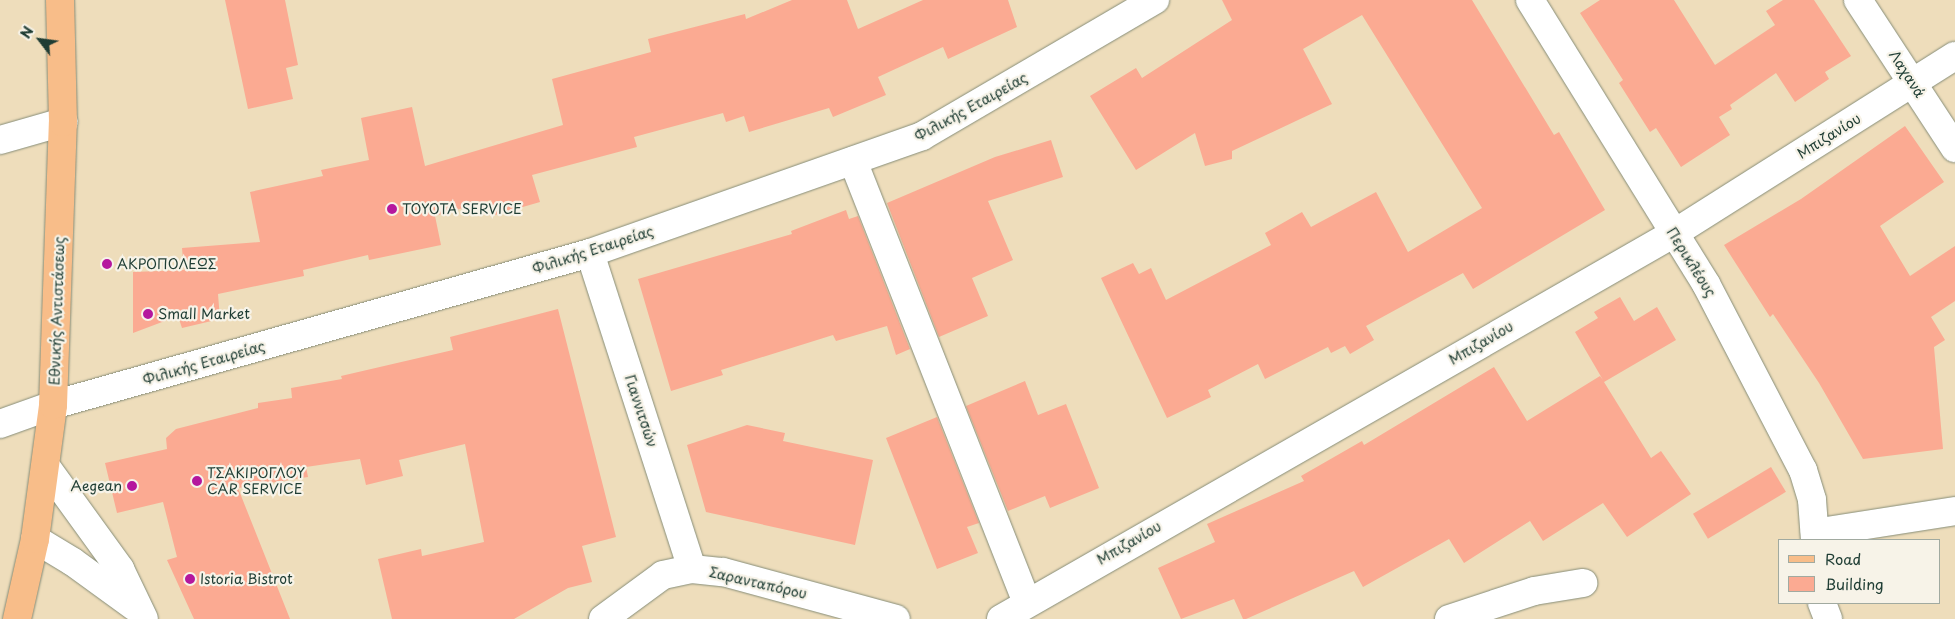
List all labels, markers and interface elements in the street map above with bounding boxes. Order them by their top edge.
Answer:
north arrow [15,15,65,65]
text: N [15,22,38,42]
street label: Λαχανά [1886,47,1928,101]
street label: Φιλικής Εταιρείας [911,69,1031,145]
street label: Μπιζανίου [1794,110,1864,162]
place label: TOYOTA SERVICE [402,201,523,217]
marker: TOYOTA SERVICE [386,203,398,215]
street label: Φιλικής Εταιρείας [530,222,656,278]
street label: Περικλέους [1663,224,1719,300]
street label: Εθνικής Αντιστάσεως [46,236,68,386]
place label: ΑΚΡΟΠΟΛΕΩΣ [117,256,217,272]
marker: ΑΚΡΟΠΟΛΕΩΣ [101,258,113,270]
place label: Small Market [158,306,250,322]
marker: Small Market [142,308,154,320]
street label: Μπιζανίου [1446,318,1516,368]
street label: Φιλικής Εταιρείας [141,337,267,389]
street label: Γιαννιτσών [621,373,661,449]
place label: ΤΣΑΚΙΡΟΓΛΟΥ CAR SERVICE [207,465,305,498]
marker: ΤΣΑΚΙΡΟΓΛΟΥ CAR SERVICE [191,475,203,487]
place label: Aegean [70,478,122,494]
marker: Aegean [126,480,138,492]
street label: Μπιζανίου [1094,518,1164,568]
legend [1778,539,1940,604]
text: Road [1825,547,1861,570]
street label: Σαρανταπόρου [708,564,808,602]
place label: Istoria Bistrot [200,571,293,587]
text: Building [1825,572,1884,595]
marker: Istoria Bistrot [184,573,196,585]

